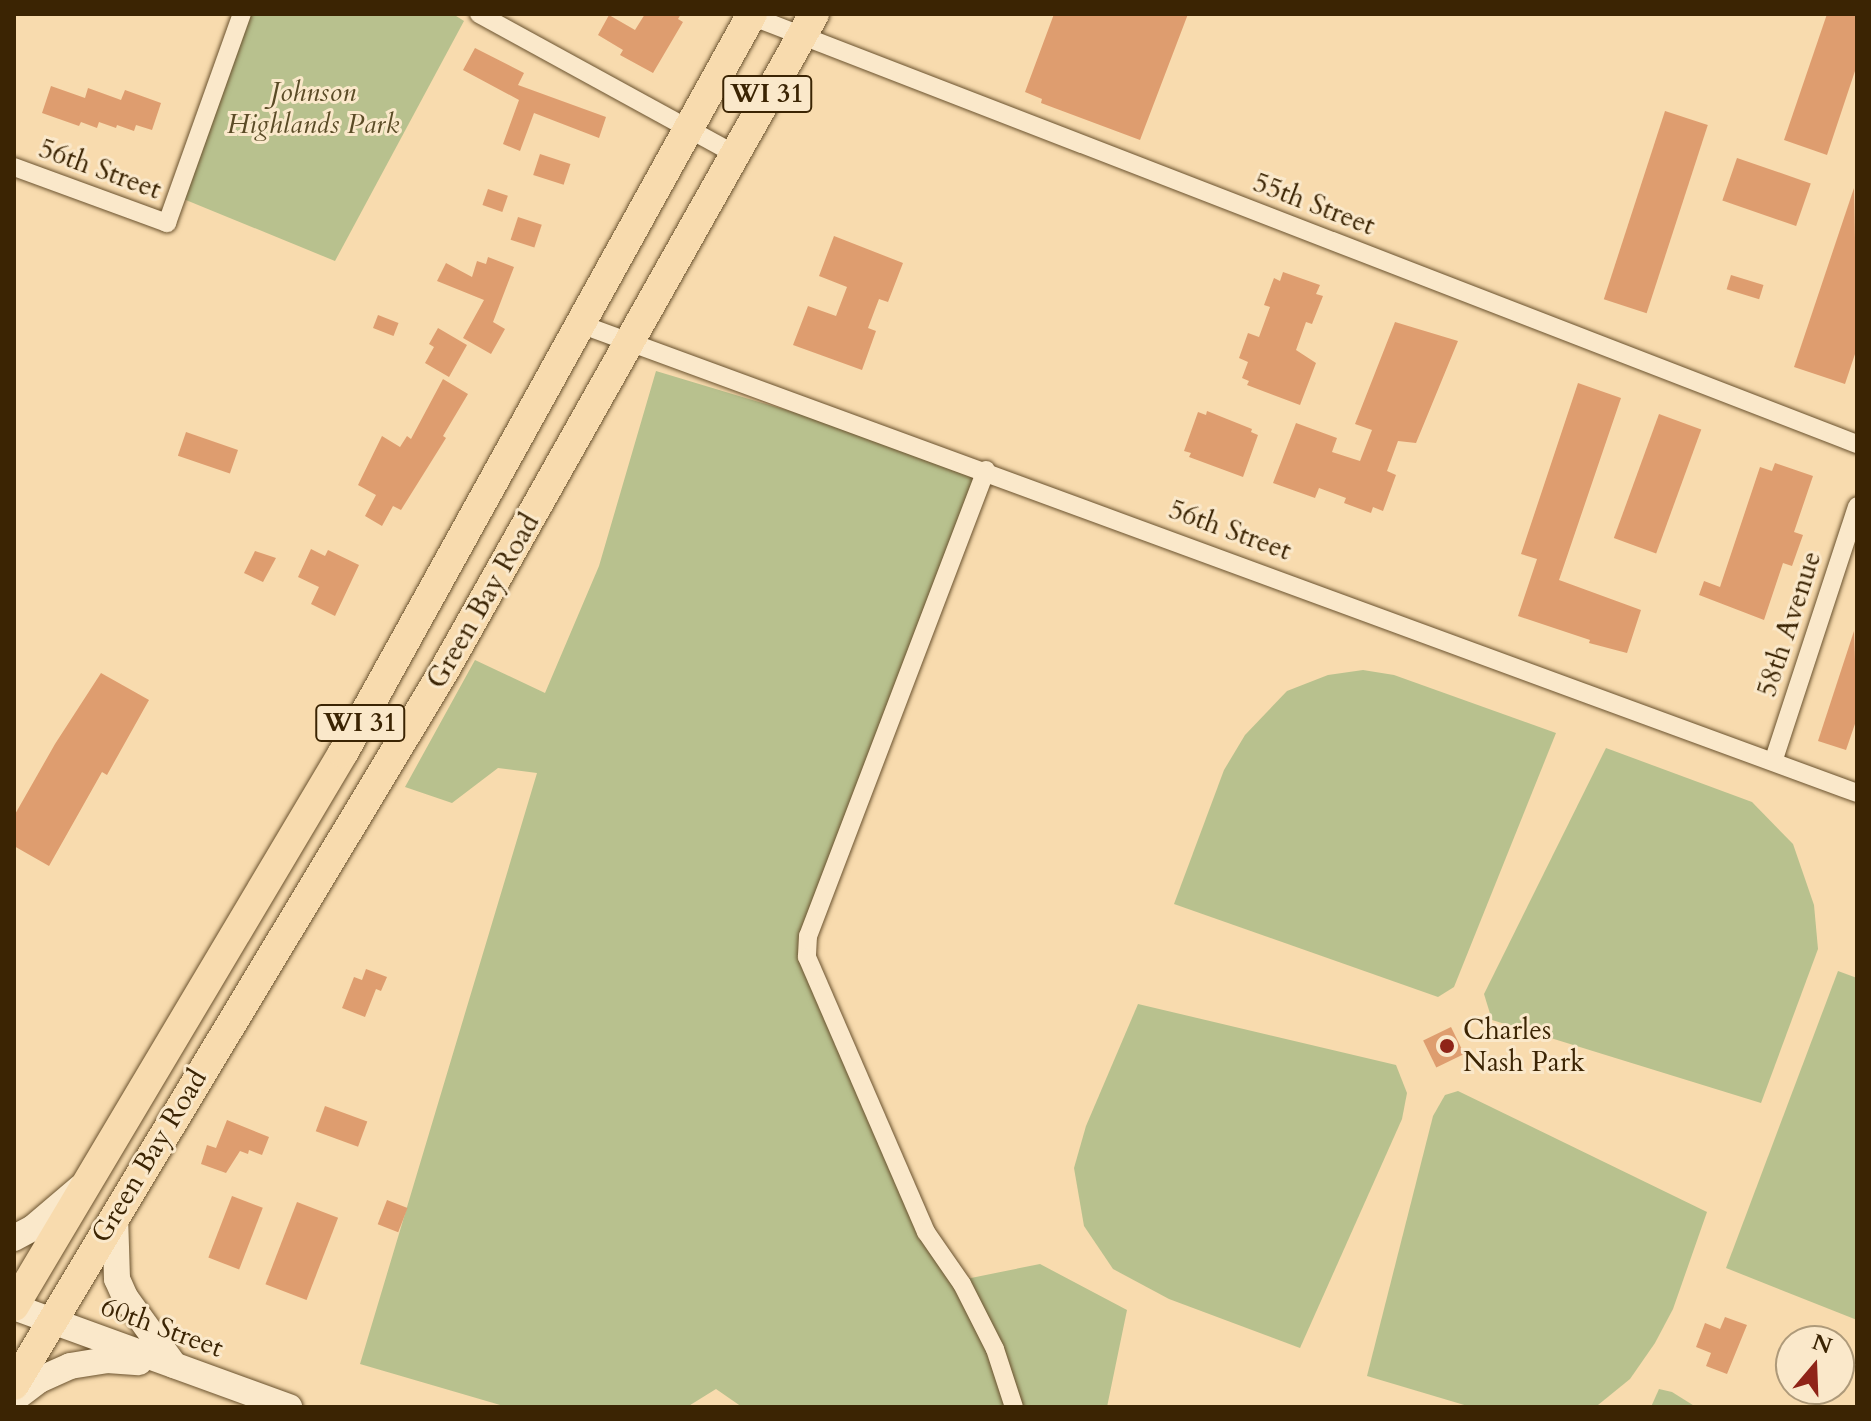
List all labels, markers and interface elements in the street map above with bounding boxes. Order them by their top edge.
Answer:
road number: WI 31 [721,72,813,116]
park label: Johnson Highlands Park [227,75,399,141]
street label: 56th Street [34,131,166,207]
street label: 55th Street [1248,165,1380,243]
street label: 56th Street [1164,492,1296,568]
street label: Green Bay Road [419,508,547,694]
street label: 58th Avenue [1750,547,1828,701]
road number: WI 31 [314,701,406,745]
place label: Charles Nash Park [1463,1013,1585,1079]
marker: Charles Nash Park [1438,1037,1456,1055]
street label: Green Bay Road [84,1063,214,1249]
street label: 60th Street [96,1289,228,1365]
north arrow [1775,1325,1855,1405]
text: N [1808,1327,1836,1361]

